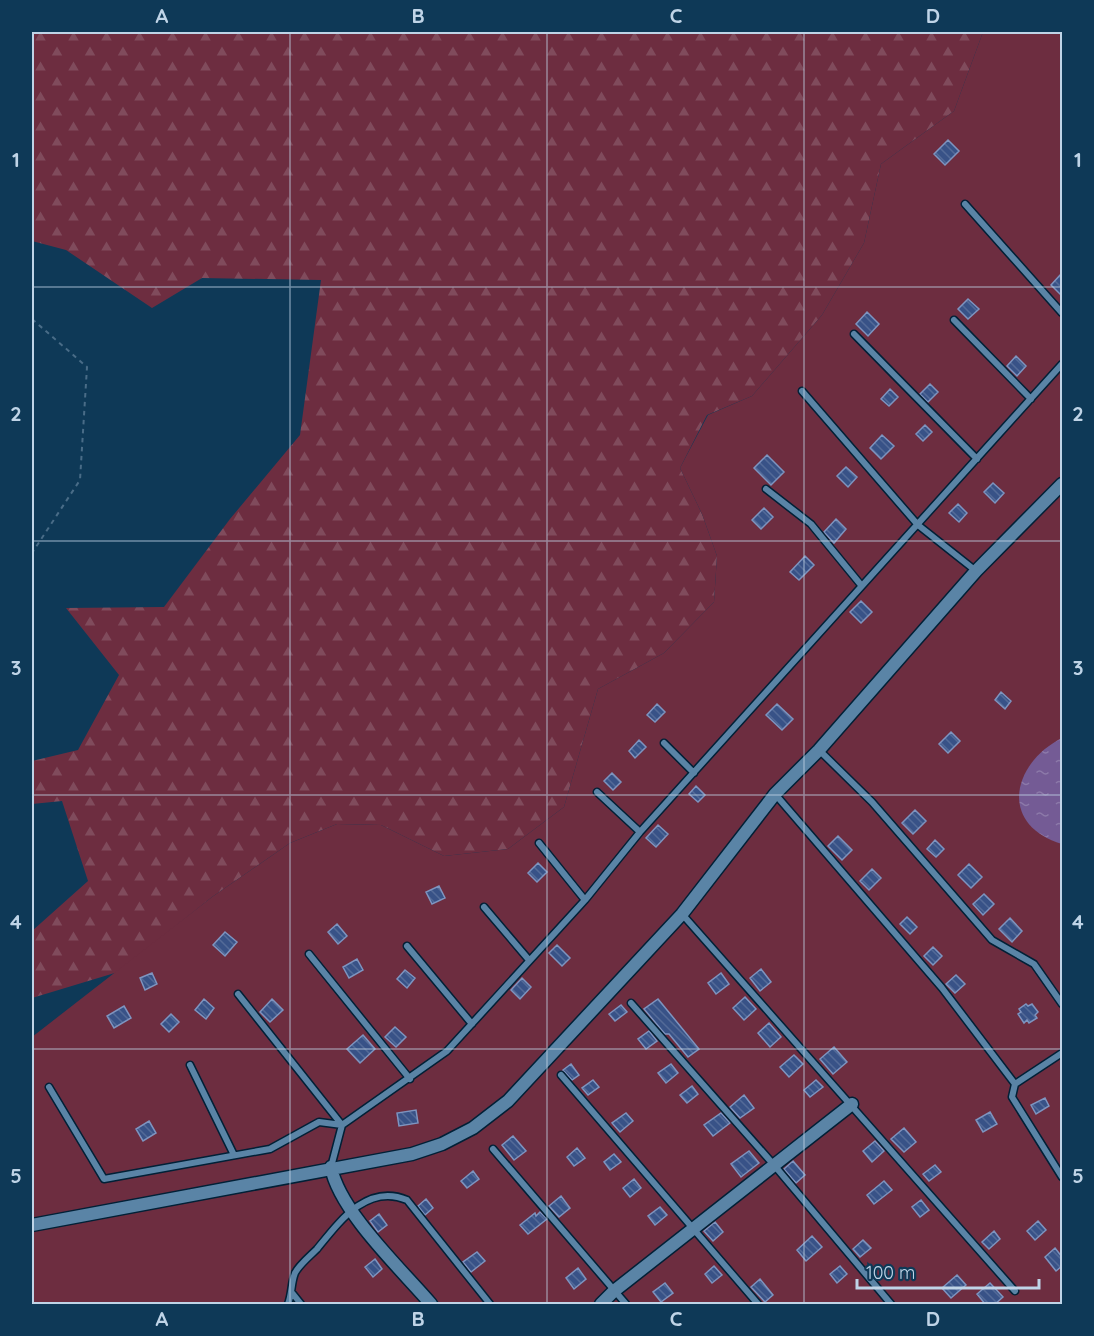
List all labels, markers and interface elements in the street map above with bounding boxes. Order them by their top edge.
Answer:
text: A [156,3,169,28]
text: B [411,3,425,28]
text: C [670,3,683,28]
text: D [926,3,940,28]
text: 1 [12,147,20,172]
text: 1 [1074,147,1082,172]
text: 2 [10,401,22,426]
text: 2 [1072,401,1084,426]
text: 3 [11,655,21,680]
text: 3 [1073,655,1083,680]
text: 4 [10,909,22,934]
text: 4 [1072,909,1084,934]
text: 5 [10,1163,22,1188]
text: 5 [1072,1163,1084,1188]
scale bar [857,1252,1038,1290]
text: 100 m [866,1261,915,1284]
text: A [156,1306,169,1331]
text: B [411,1306,425,1331]
text: C [670,1306,683,1331]
text: D [926,1306,940,1331]

